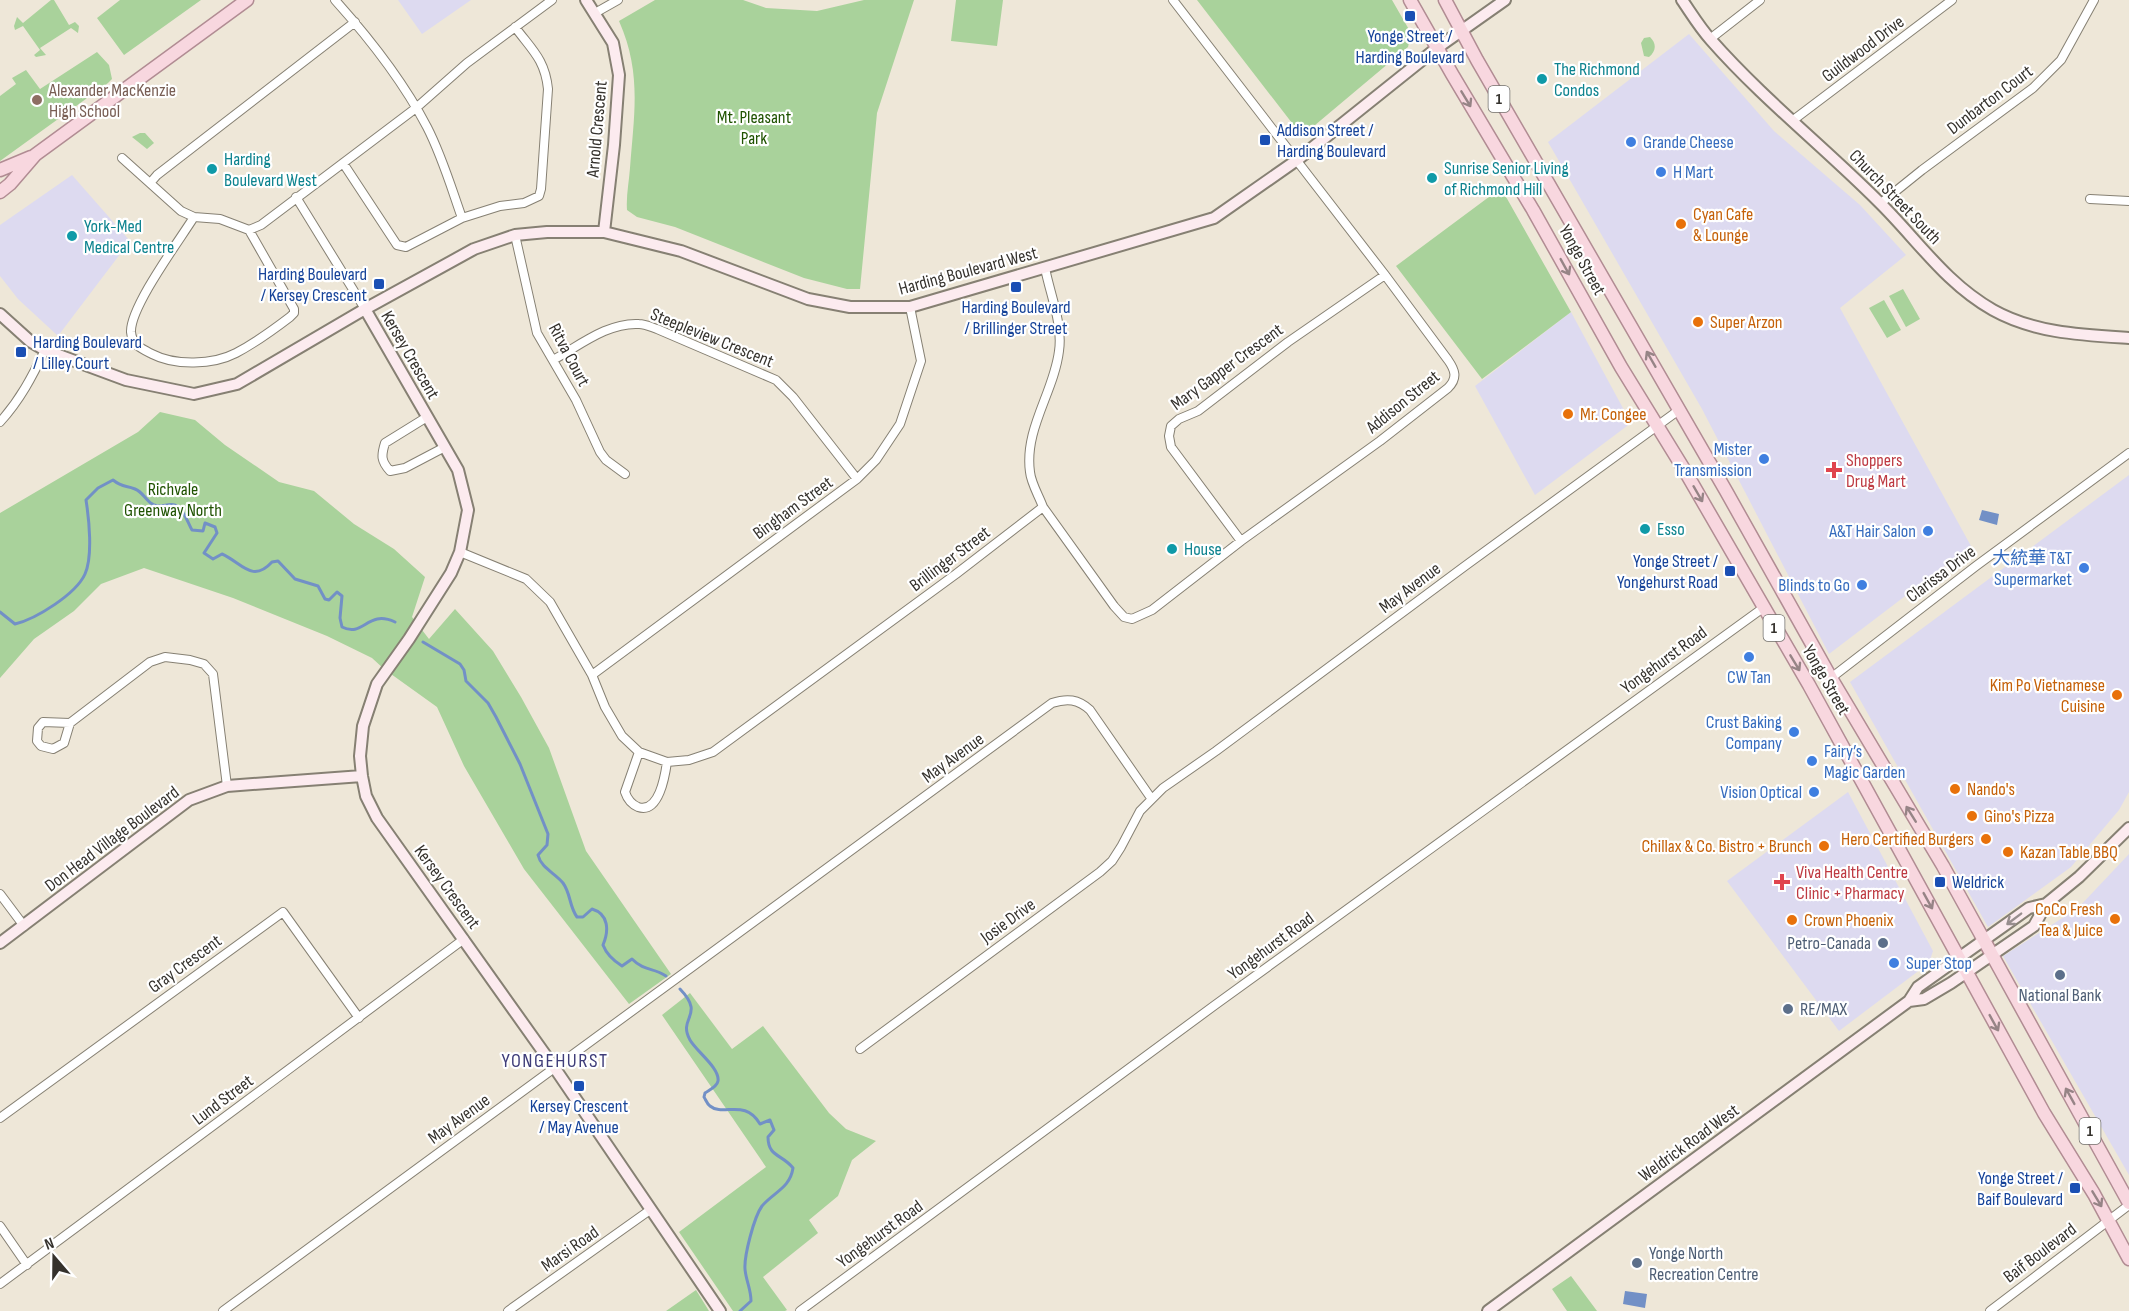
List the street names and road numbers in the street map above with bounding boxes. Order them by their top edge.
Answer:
street label: Guildwood Drive [1818,11,1908,87]
street label: Dunbarton Court [1943,61,2037,139]
street label: Arnold Crescent [582,79,612,179]
road number: 1 [1488,86,1510,112]
street label: Church Street South [1845,145,1945,249]
street label: Yonge Street [1554,221,1610,299]
street label: Harding Boulevard West [896,242,1040,300]
street label: Steepleview Crescent [647,304,777,372]
street label: Kersey Crescent [376,307,444,403]
street label: Mary Gapper Crescent [1167,319,1288,415]
street label: Ritva Court [544,320,594,390]
street label: Addison Street [1361,366,1444,439]
street label: Bingham Street [749,472,837,544]
street label: Brillinger Street [906,522,995,596]
street label: Clarissa Drive [1902,541,1980,607]
street label: May Avenue [1375,558,1445,618]
road number: 1 [1764,615,1784,641]
street label: Yongehurst Road [1617,622,1711,698]
street label: Yonge Street [1798,641,1855,719]
street label: May Avenue [918,729,988,787]
street label: Don Head Village Boulevard [41,782,183,896]
street label: Kersey Crescent [410,841,485,933]
street label: Josie Drive [976,894,1039,948]
street label: Yongehurst Road [1224,908,1318,984]
street label: Gray Crescent [144,930,226,998]
street label: Lund Street [189,1070,258,1130]
street label: May Avenue [424,1090,494,1148]
street label: Weldrick Road West [1635,1099,1743,1186]
road number: 1 [2080,1118,2100,1144]
street label: Yongehurst Road [833,1196,927,1272]
street label: Baif Boulevard [1999,1219,2081,1287]
street label: Marsi Road [537,1222,603,1276]

